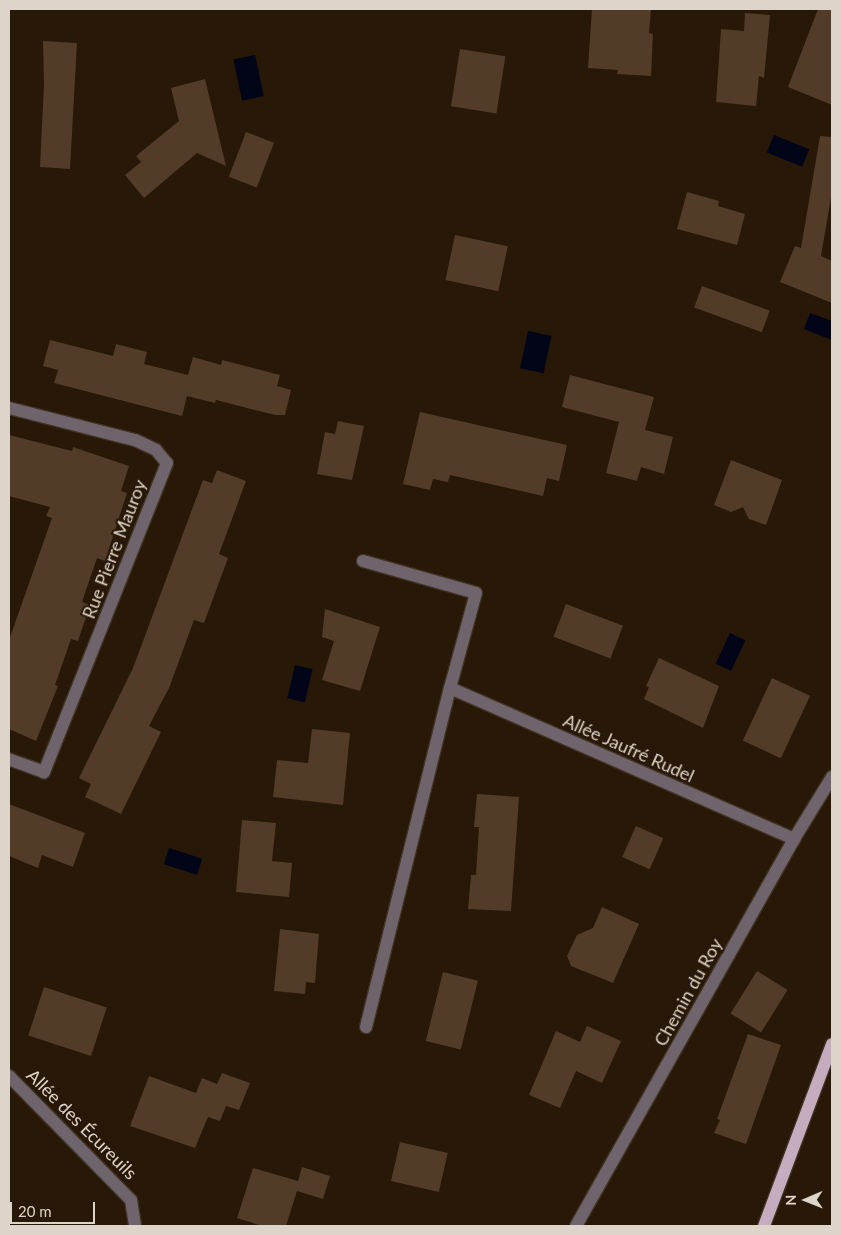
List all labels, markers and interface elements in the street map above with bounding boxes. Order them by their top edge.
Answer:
street label: Rue Pierre Mauroy [78,476,150,622]
street label: Allée Jaufré Rudel [560,709,698,787]
street label: Chemin du Roy [649,934,727,1050]
street label: Allée des Écureuils [22,1064,142,1184]
north arrow [781,1175,831,1225]
scale bar [12,1192,98,1224]
text: N [782,1195,799,1206]
text: 20 m [18,1202,52,1220]

